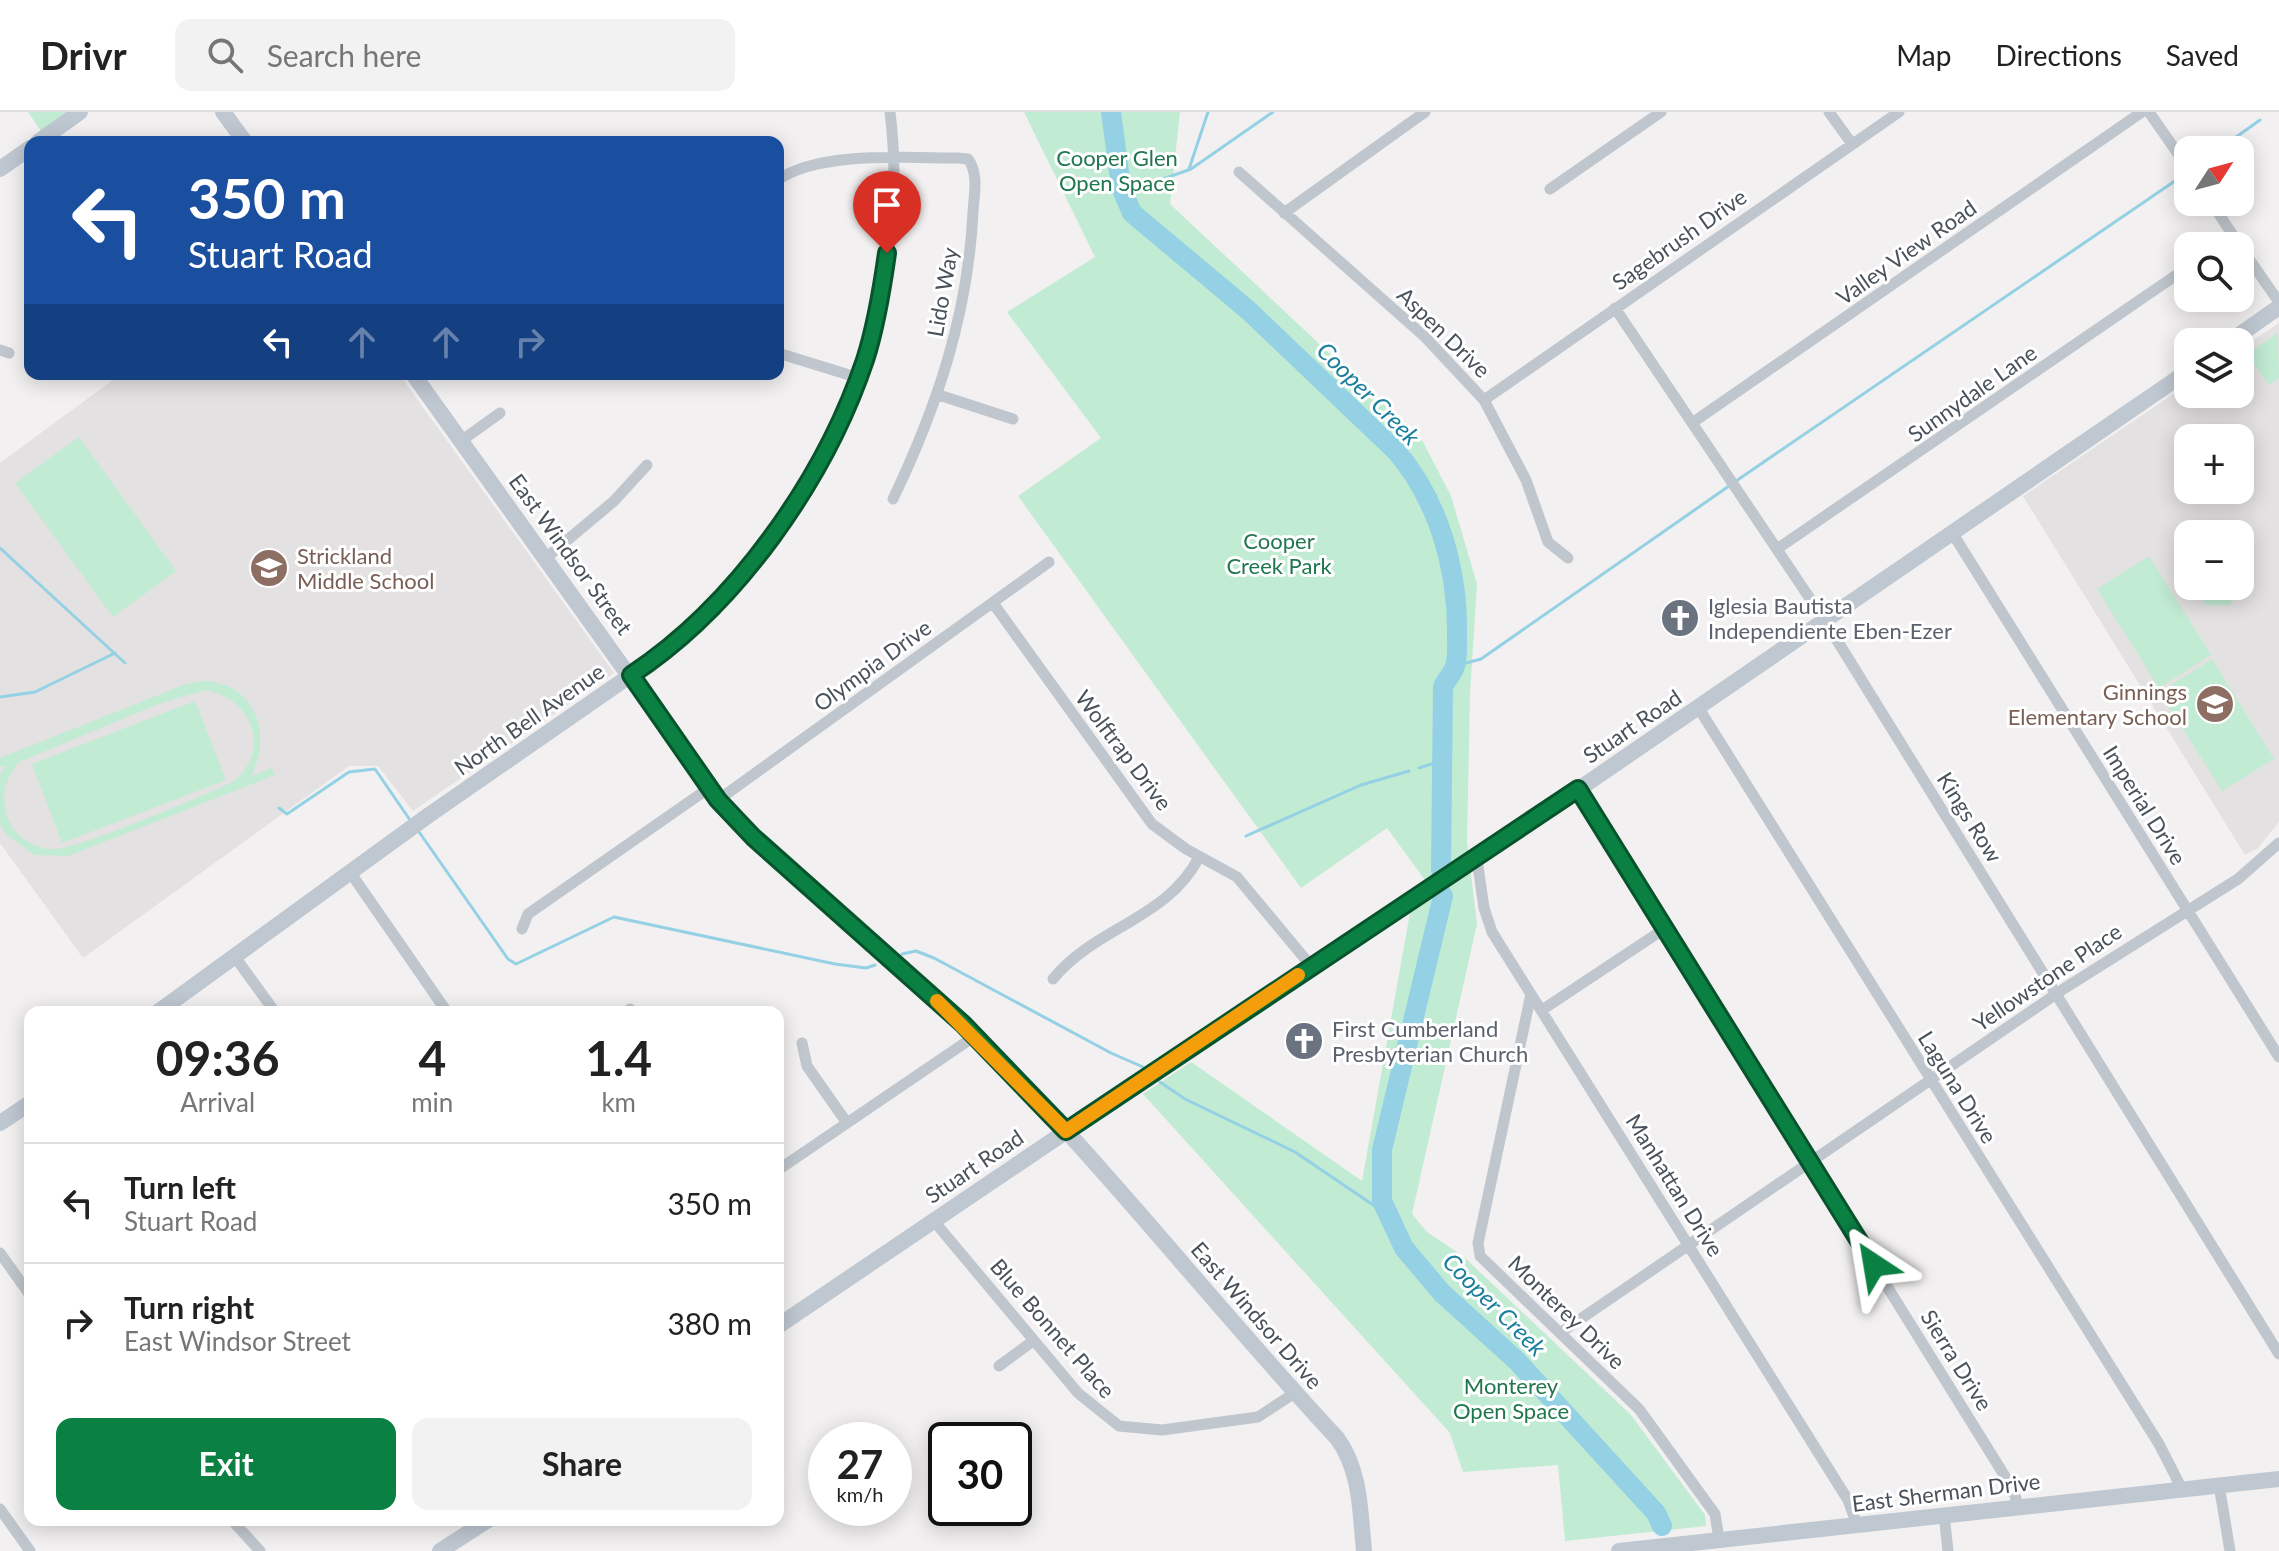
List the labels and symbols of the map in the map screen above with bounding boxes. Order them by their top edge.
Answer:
north arrow [2174,136,2254,216]
park label: Cooper Glen Open Space [1056,144,1178,196]
pin [853,171,921,253]
street label: Sagebrush Drive [1607,183,1751,295]
street label: Valley View Road [1831,194,1981,310]
street label: Lido Way [921,245,963,339]
street label: Aspen Drive [1392,281,1496,383]
water label: Cooper Creek [1311,335,1427,451]
street label: Sunnydale Lane [1902,339,2042,447]
street label: East Windsor Street [504,468,638,640]
park label: Cooper Creek Park [1226,527,1332,579]
place label: Strickland Middle School [297,542,434,594]
school or university icon: Strickland Middle School [248,547,290,589]
place label: Iglesia Bautista Independiente Eben-Ezer [1708,592,1952,644]
church icon: Iglesia Bautista Independiente Eben-Ezer [1659,597,1701,639]
street label: Olympia Drive [808,613,936,717]
street label: North Bell Avenue [449,657,609,781]
place label: Ginnings Elementary School [2008,678,2187,730]
street label: Stuart Road [1578,683,1686,769]
school or university icon: Ginnings Elementary School [2194,683,2236,725]
street label: Wolftrap Drive [1070,685,1178,815]
street label: Imperial Drive [2098,740,2192,870]
street label: Kings Row [1932,767,2008,867]
street label: Yellowstone Place [1968,917,2126,1037]
place label: First Cumberland Presbyterian Church [1332,1015,1528,1067]
church icon: First Cumberland Presbyterian Church [1283,1020,1325,1062]
street label: Laguna Drive [1913,1026,2003,1148]
street label: Manhattan Drive [1620,1109,1730,1261]
street label: Stuart Road [920,1123,1028,1209]
position arrow [1832,1223,1916,1307]
street label: East Windsor Drive [1186,1236,1328,1394]
water label: Cooper Creek [1437,1246,1553,1362]
street label: Monterey Drive [1503,1250,1631,1374]
street label: Blue Bonnet Place [985,1253,1121,1403]
street label: Sierra Drive [1915,1305,1999,1415]
park label: Monterey Open Space [1453,1372,1569,1424]
speed limit sign: 30 [928,1422,1032,1526]
street label: East Sherman Drive [1850,1467,2042,1517]

